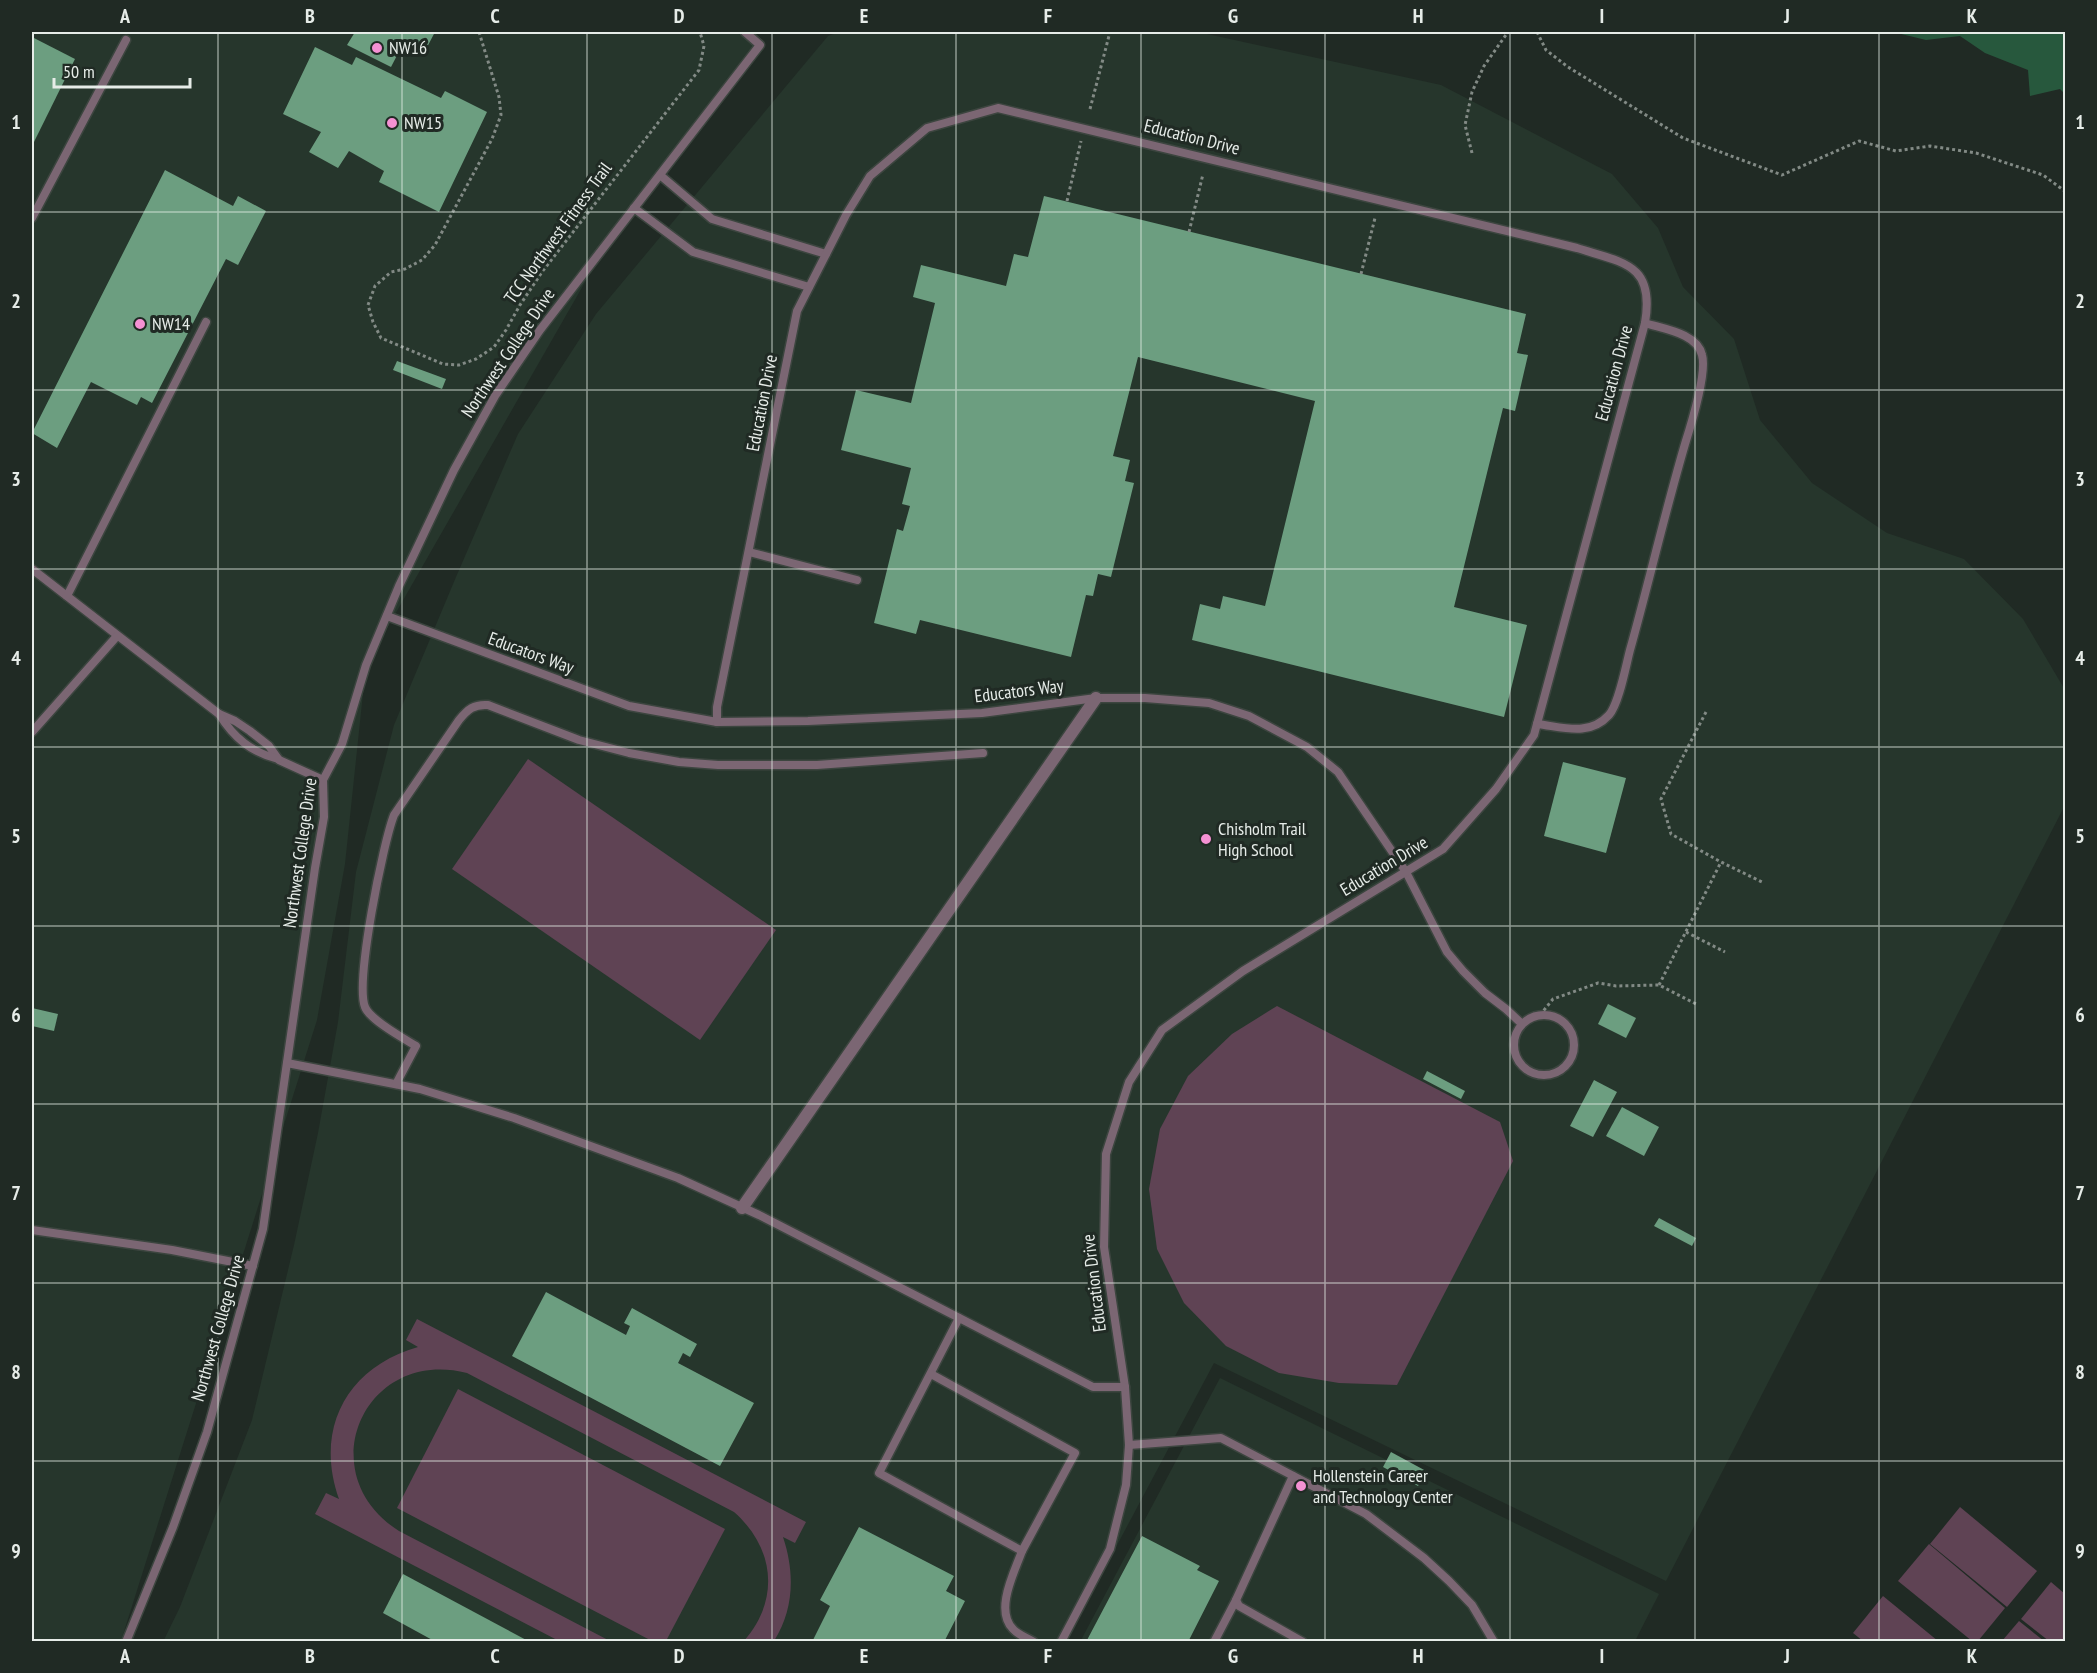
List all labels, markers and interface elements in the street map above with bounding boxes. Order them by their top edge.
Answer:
text: A [119,3,131,29]
text: B [305,3,315,29]
text: C [490,3,500,29]
text: D [674,3,685,29]
text: E [860,3,868,29]
text: F [1044,3,1052,29]
text: G [1228,3,1238,29]
text: H [1413,3,1423,29]
text: I [1600,3,1604,29]
text: J [1783,3,1790,29]
text: K [1967,3,1978,29]
place label: NW16 [389,36,427,59]
marker: NW16 [370,41,384,55]
scale bar [54,51,190,89]
text: 50 m [63,60,95,83]
text: 1 [11,109,21,135]
text: 1 [2075,109,2085,135]
place label: NW15 [404,111,442,134]
street label: Education Drive [1142,114,1242,160]
marker: NW15 [385,116,399,130]
street label: TCC Northwest Fitness Trail [499,157,617,308]
street label: Northwest College Drive [456,284,559,422]
text: 2 [11,288,21,314]
text: 2 [2075,288,2085,314]
place label: NW14 [152,312,190,335]
marker: NW14 [133,317,147,331]
street label: Education Drive [1590,323,1637,423]
street label: Education Drive [741,353,782,453]
text: 3 [11,466,21,492]
text: 3 [2075,466,2085,492]
street label: Educators Way [485,626,577,679]
text: 4 [11,645,21,671]
text: 4 [2075,645,2085,671]
street label: Educators Way [973,674,1065,707]
street label: Northwest College Drive [278,776,321,929]
place label: Chisholm Trail High School [1218,817,1307,861]
text: 5 [11,823,21,849]
text: 5 [2075,823,2085,849]
street label: Education Drive [1336,830,1432,901]
marker: Chisholm Trail High School [1199,832,1213,846]
text: 6 [11,1002,21,1028]
text: 6 [2075,1002,2085,1028]
text: 7 [11,1180,21,1206]
text: 7 [2075,1180,2085,1206]
street label: Education Drive [1076,1233,1111,1333]
street label: Northwest College Drive [186,1252,249,1404]
text: 8 [11,1359,21,1385]
text: 8 [2075,1359,2085,1385]
place label: Hollenstein Career and Technology Center [1313,1464,1453,1508]
marker: Hollenstein Career and Technology Center [1294,1479,1308,1493]
text: 9 [11,1538,21,1564]
text: 9 [2075,1538,2085,1564]
text: A [119,1643,131,1669]
text: B [305,1643,315,1669]
text: C [490,1643,500,1669]
text: D [674,1643,685,1669]
text: E [860,1643,868,1669]
text: F [1044,1643,1052,1669]
text: G [1228,1643,1238,1669]
text: H [1413,1643,1423,1669]
text: I [1600,1643,1604,1669]
text: J [1783,1643,1790,1669]
text: K [1967,1643,1978,1669]

